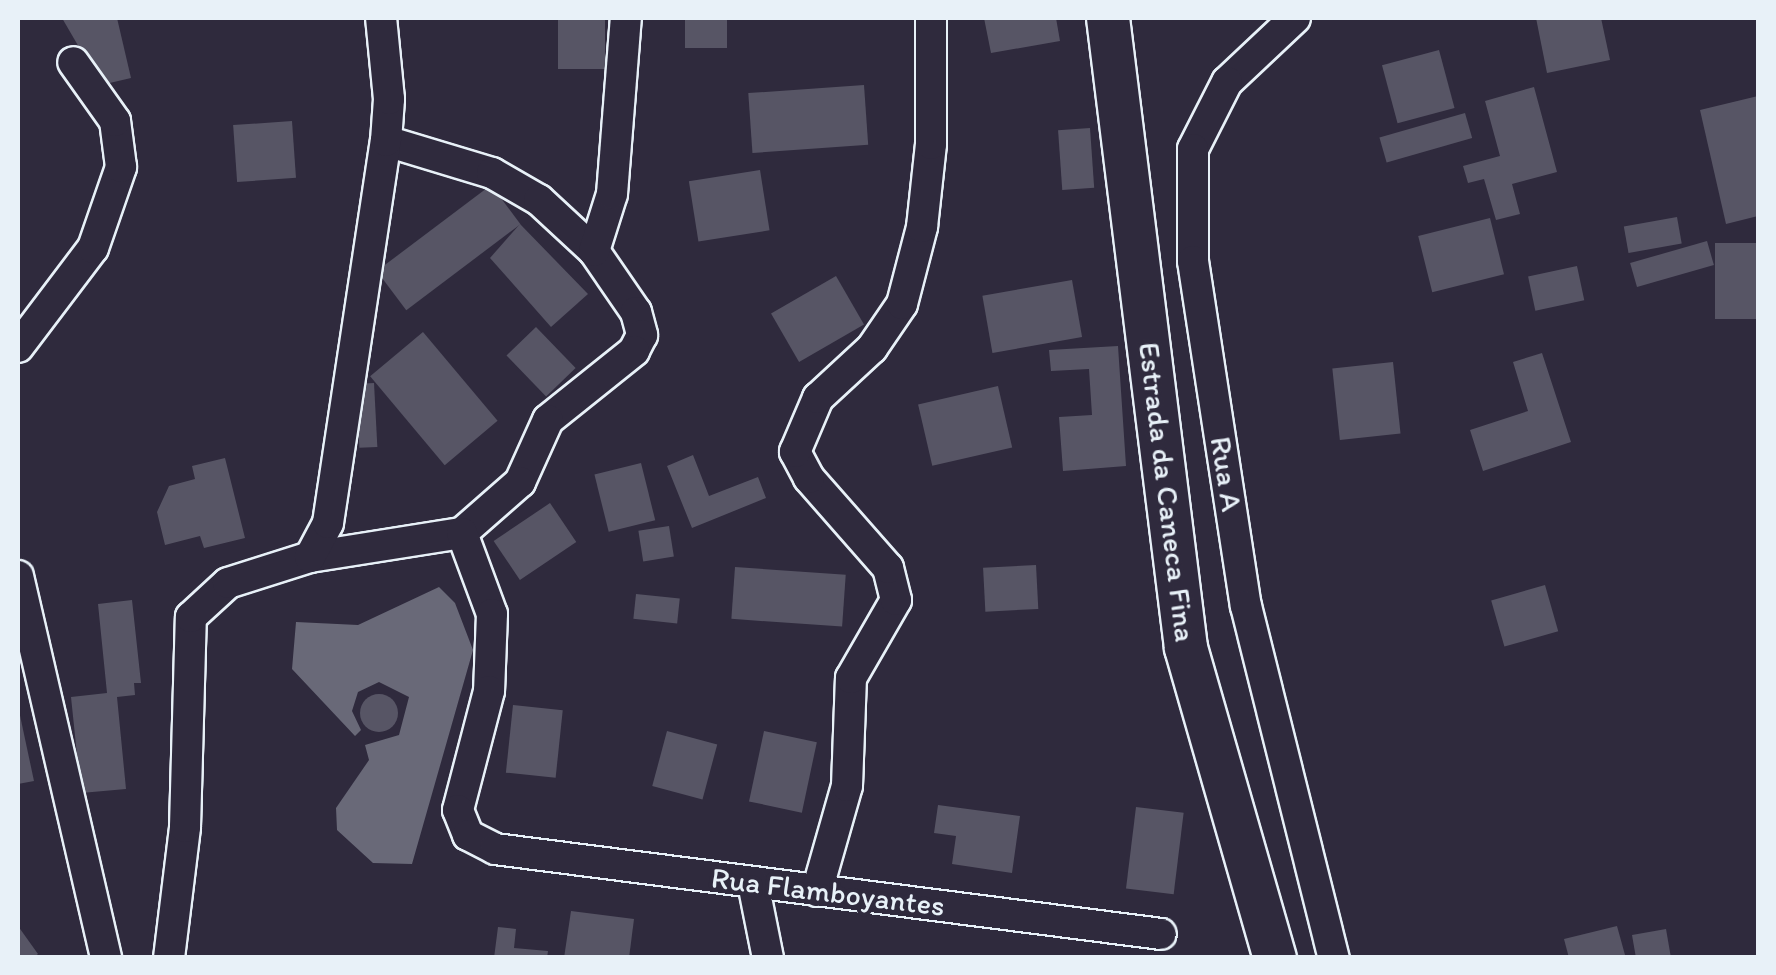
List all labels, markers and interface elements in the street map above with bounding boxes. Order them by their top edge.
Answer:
street label: Estrada da Caneca Fina [1131,340,1203,644]
street label: Rua A [1202,434,1250,514]
street label: Rua Flamboyantes [709,860,947,924]

